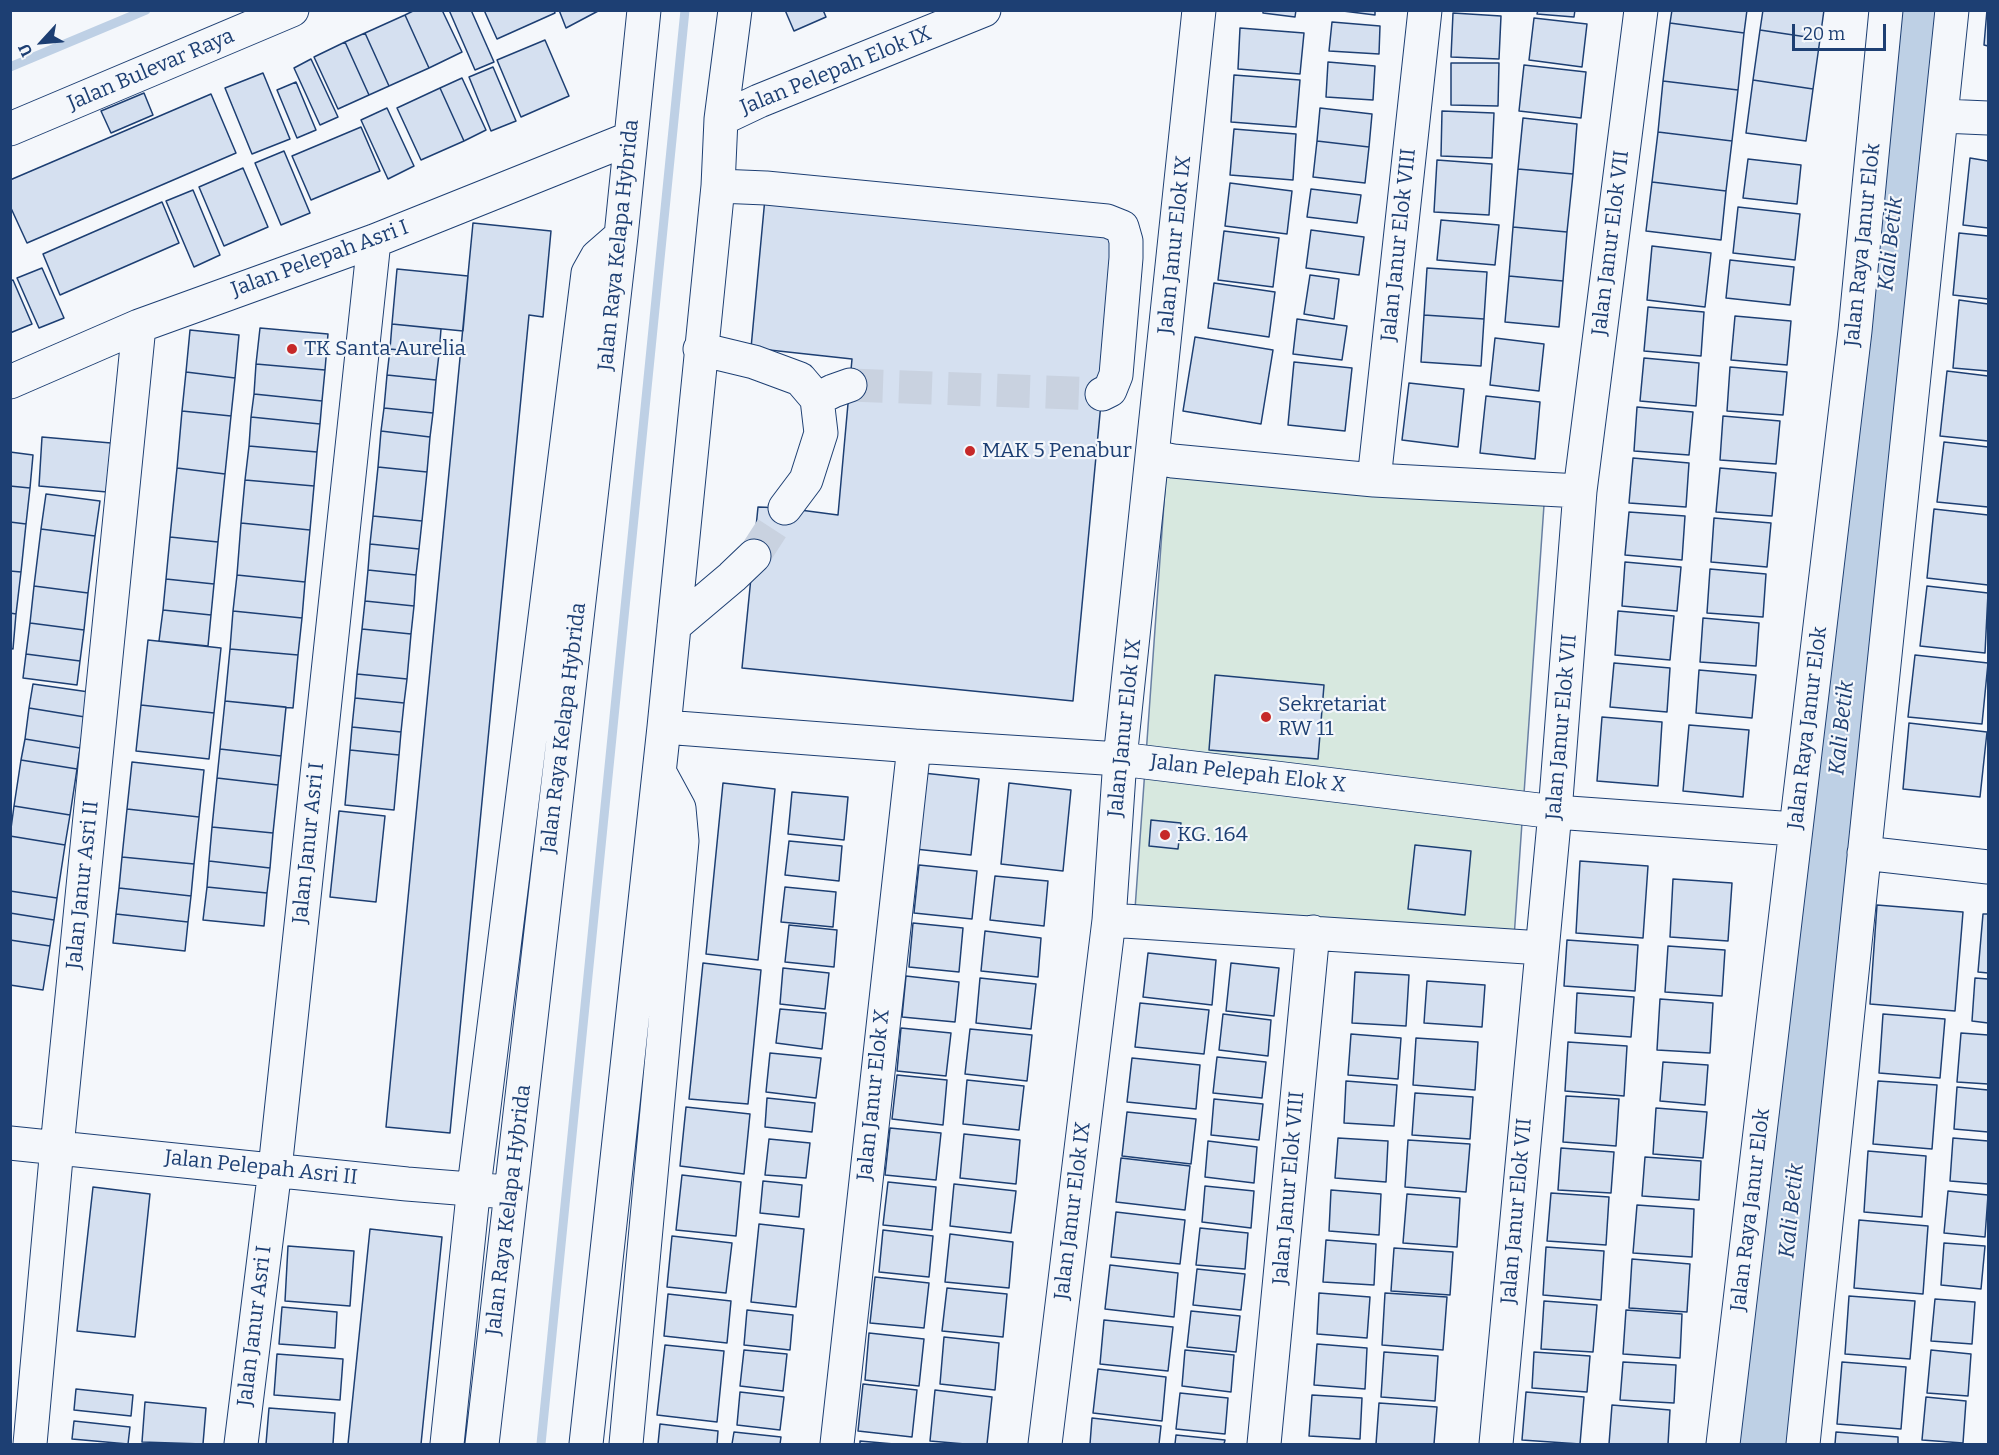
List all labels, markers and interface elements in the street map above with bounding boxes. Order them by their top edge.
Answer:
north arrow [12,12,72,72]
scale bar [1795,12,1890,50]
street label: Jalan Pelepah Elok IX [737,21,935,121]
text: 20 m [1803,23,1845,45]
street label: Jalan Bulevar Raya [64,24,238,116]
text: U [14,41,37,60]
street label: Jalan Raya Kelapa Hybrida [593,118,645,372]
street label: Jalan Raya Janur Elok [1840,142,1886,348]
street label: Jalan Janur Elok VIII [1376,147,1422,343]
street label: Jalan Janur Elok VII [1587,149,1635,337]
street label: Jalan Janur Elok IX [1153,155,1197,335]
water label: Kali Betik [1873,195,1909,293]
street label: Jalan Pelepah Asri I [228,215,412,303]
place label: TK Santa Aurelia [304,336,466,362]
marker: TK Santa Aurelia [285,342,299,356]
place label: MAK 5 Penabur [982,438,1132,464]
marker: MAK 5 Penabur [963,444,977,458]
street label: Jalan Raya Kelapa Hybrida [536,601,592,855]
street label: Jalan Raya Janur Elok [1783,625,1833,831]
street label: Jalan Janur Elok VII [1541,633,1583,821]
street label: Jalan Janur Elok IX [1103,638,1147,818]
water label: Kali Betik [1824,679,1860,777]
place label: Sekretariat RW 11 [1278,692,1387,742]
marker: Sekretariat RW 11 [1259,710,1273,724]
street label: Jalan Pelepah Elok X [1149,749,1347,799]
street label: Jalan Janur Asri I [288,761,330,925]
street label: Jalan Janur Asri II [62,799,104,971]
place label: KG. 164 [1177,822,1248,848]
marker: KG. 164 [1158,828,1172,842]
street label: Jalan Janur Elok X [852,1008,896,1182]
street label: Jalan Raya Kelapa Hybrida [481,1083,537,1337]
street label: Jalan Janur Elok VIII [1268,1090,1310,1286]
street label: Jalan Raya Janur Elok [1726,1107,1776,1313]
street label: Jalan Janur Elok VII [1496,1117,1538,1305]
street label: Jalan Janur Elok IX [1050,1121,1096,1301]
street label: Jalan Pelepah Asri II [163,1145,359,1191]
water label: Kali Betik [1774,1162,1810,1260]
street label: Jalan Janur Asri I [233,1244,277,1408]

